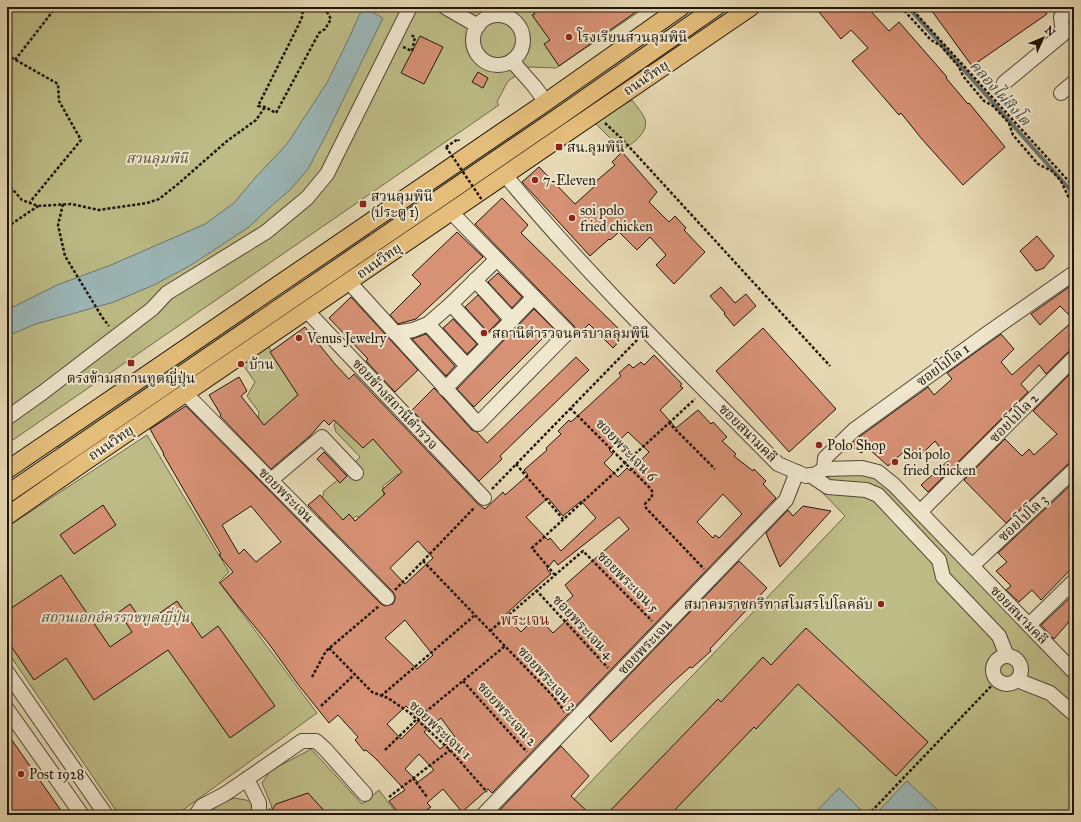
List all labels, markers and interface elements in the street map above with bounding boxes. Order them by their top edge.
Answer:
north arrow [1023,18,1063,58]
text: N [1042,24,1058,40]
place label: โรงเรียนสวนลุมพินี [576,27,688,46]
marker: โรงเรียนสวนลุมพินี [564,32,574,42]
water label: คลองไผ่สิงโต [966,55,1036,130]
street label: ถนนวิทยุ [620,57,672,99]
place label: สน.ลุมพินี [567,139,625,156]
marker: สน.ลุมพินี [554,142,564,152]
park label: สวนลุมพินี [126,150,189,168]
place label: 7-Eleven [543,172,596,189]
marker: 7-Eleven [530,175,540,185]
place label: สวนลุมพินี (ประตู 1) [371,188,433,222]
marker: สวนลุมพินี (ประตู 1) [358,199,368,209]
place label: soi polo fried chicken [580,202,653,235]
marker: soi polo fried chicken [567,213,577,223]
street label: ถนนวิทยุ [353,239,405,283]
place label: สถานีตำรวจนครบาลลุมพินี [492,325,649,342]
marker: สถานีตำรวจนครบาลลุมพินี [479,328,489,338]
place label: Venus Jewelry [306,330,387,348]
marker: Venus Jewelry [294,333,304,343]
street label: ซอยโปโล 1 [912,338,973,390]
street label: ซอยข้างสถานีตำรวจ [349,355,441,453]
place label: บ้าน [249,356,274,373]
marker: ตรงข้ามสถานทูตญี่ปุ่น [126,358,136,368]
marker: บ้าน [236,359,246,369]
place label: ตรงข้ามสถานทูตญี่ปุ่น [67,368,195,387]
street label: ซอยโปโล 2 [984,388,1042,446]
street label: ซอยสนามคลี [715,400,781,466]
street label: ซอยพระเจน 6 [592,415,661,486]
street label: ถนนวิทยุ [85,422,137,464]
place label: Polo Shop [827,437,886,454]
marker: Polo Shop [814,440,824,450]
place label: Soi polo fried chicken [903,446,976,479]
marker: Soi polo fried chicken [890,457,900,467]
street label: ซอยพระเจน [255,464,317,526]
street label: ซอยโปโล 3 [993,489,1051,545]
street label: ซอยพระเจน 5 [594,548,663,617]
street label: ซอยสนามคลี [987,582,1051,648]
street label: ซอยพระเจน 4 [549,591,618,664]
place label: สมาคมราชกรีฑาสโมสรโปโลคลับ [684,594,873,613]
marker: สมาคมราชกรีฑาสโมสรโปโลคลับ [876,599,886,609]
park label: สถานเอกอัครราชทูตญี่ปุ่น [40,607,190,627]
district label: พระเจน [500,611,550,629]
street label: ซอยพระเจน [614,616,676,678]
street label: ซอยพระเจน 3 [514,643,580,713]
street label: ซอยพระเจน 2 [474,678,540,750]
street label: ซอยพระเจน 1 [405,697,475,764]
place label: Post 1928 [29,766,84,783]
marker: Post 1928 [16,769,26,779]

